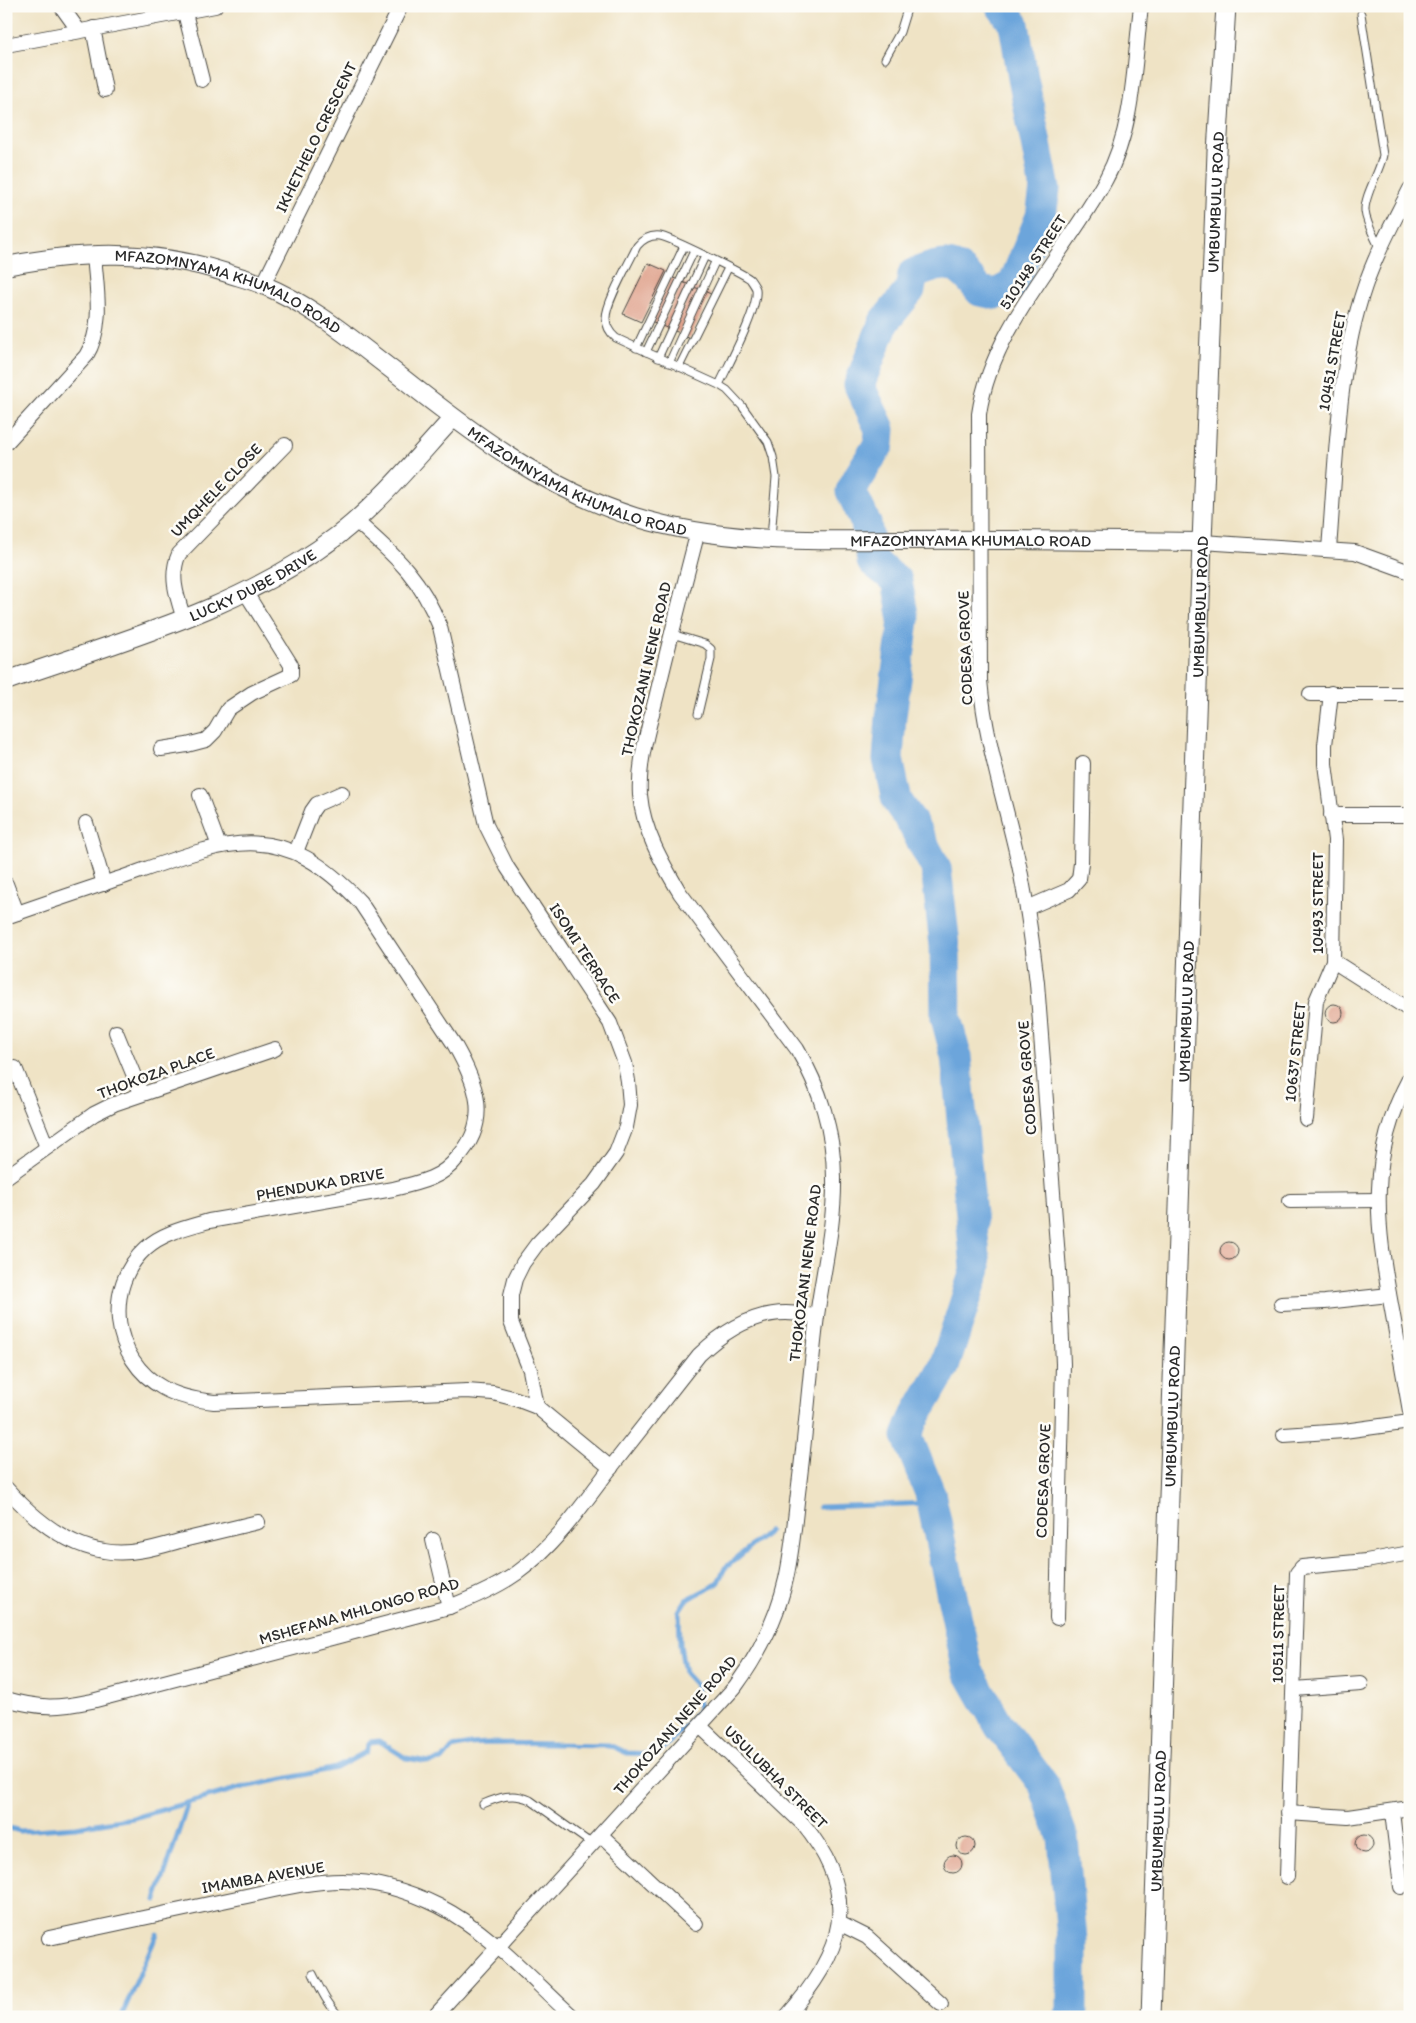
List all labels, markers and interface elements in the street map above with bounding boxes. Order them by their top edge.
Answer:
street label: IKHETHELO CRESCENT [271,59,361,215]
street label: UMBUMBULU ROAD [1203,130,1228,273]
street label: 510148 STREET [995,211,1071,313]
street label: MFAZOMNYAMA KHUMALO ROAD [114,245,345,338]
street label: 10451 STREET [1314,310,1350,412]
street label: MFAZOMNYAMA KHUMALO ROAD [464,422,689,539]
street label: UMQHELE CLOSE [166,439,266,541]
street label: MFAZOMNYAMA KHUMALO ROAD [850,530,1092,550]
street label: UMBUMBULU ROAD [1188,535,1212,678]
street label: LUCKY DUBE DRIVE [186,544,320,625]
street label: THOKOZANI NENE ROAD [617,580,675,758]
street label: CODESA GROVE [954,590,976,706]
street label: 10493 STREET [1308,852,1327,954]
street label: ISOMI TERRACE [546,899,625,1007]
street label: UMBUMBULU ROAD [1174,940,1198,1083]
street label: 10637 STREET [1280,1001,1310,1103]
street label: CODESA GROVE [1014,1020,1040,1136]
street label: THOKOZA PLACE [95,1043,217,1103]
street label: PHENDUKA DRIVE [255,1163,385,1205]
street label: THOKOZANI NENE ROAD [785,1183,825,1363]
street label: UMBUMBULU ROAD [1160,1345,1184,1488]
street label: CODESA GROVE [1032,1423,1054,1539]
street label: MSHEFANA MHLONGO ROAD [257,1573,461,1649]
street label: 10511 STREET [1268,1584,1288,1684]
street label: THOKOZANI NENE ROAD [609,1651,741,1799]
street label: USULUBHA STREET [720,1721,832,1833]
street label: UMBUMBULU ROAD [1146,1749,1170,1892]
street label: IMAMBA AVENUE [200,1857,326,1897]

